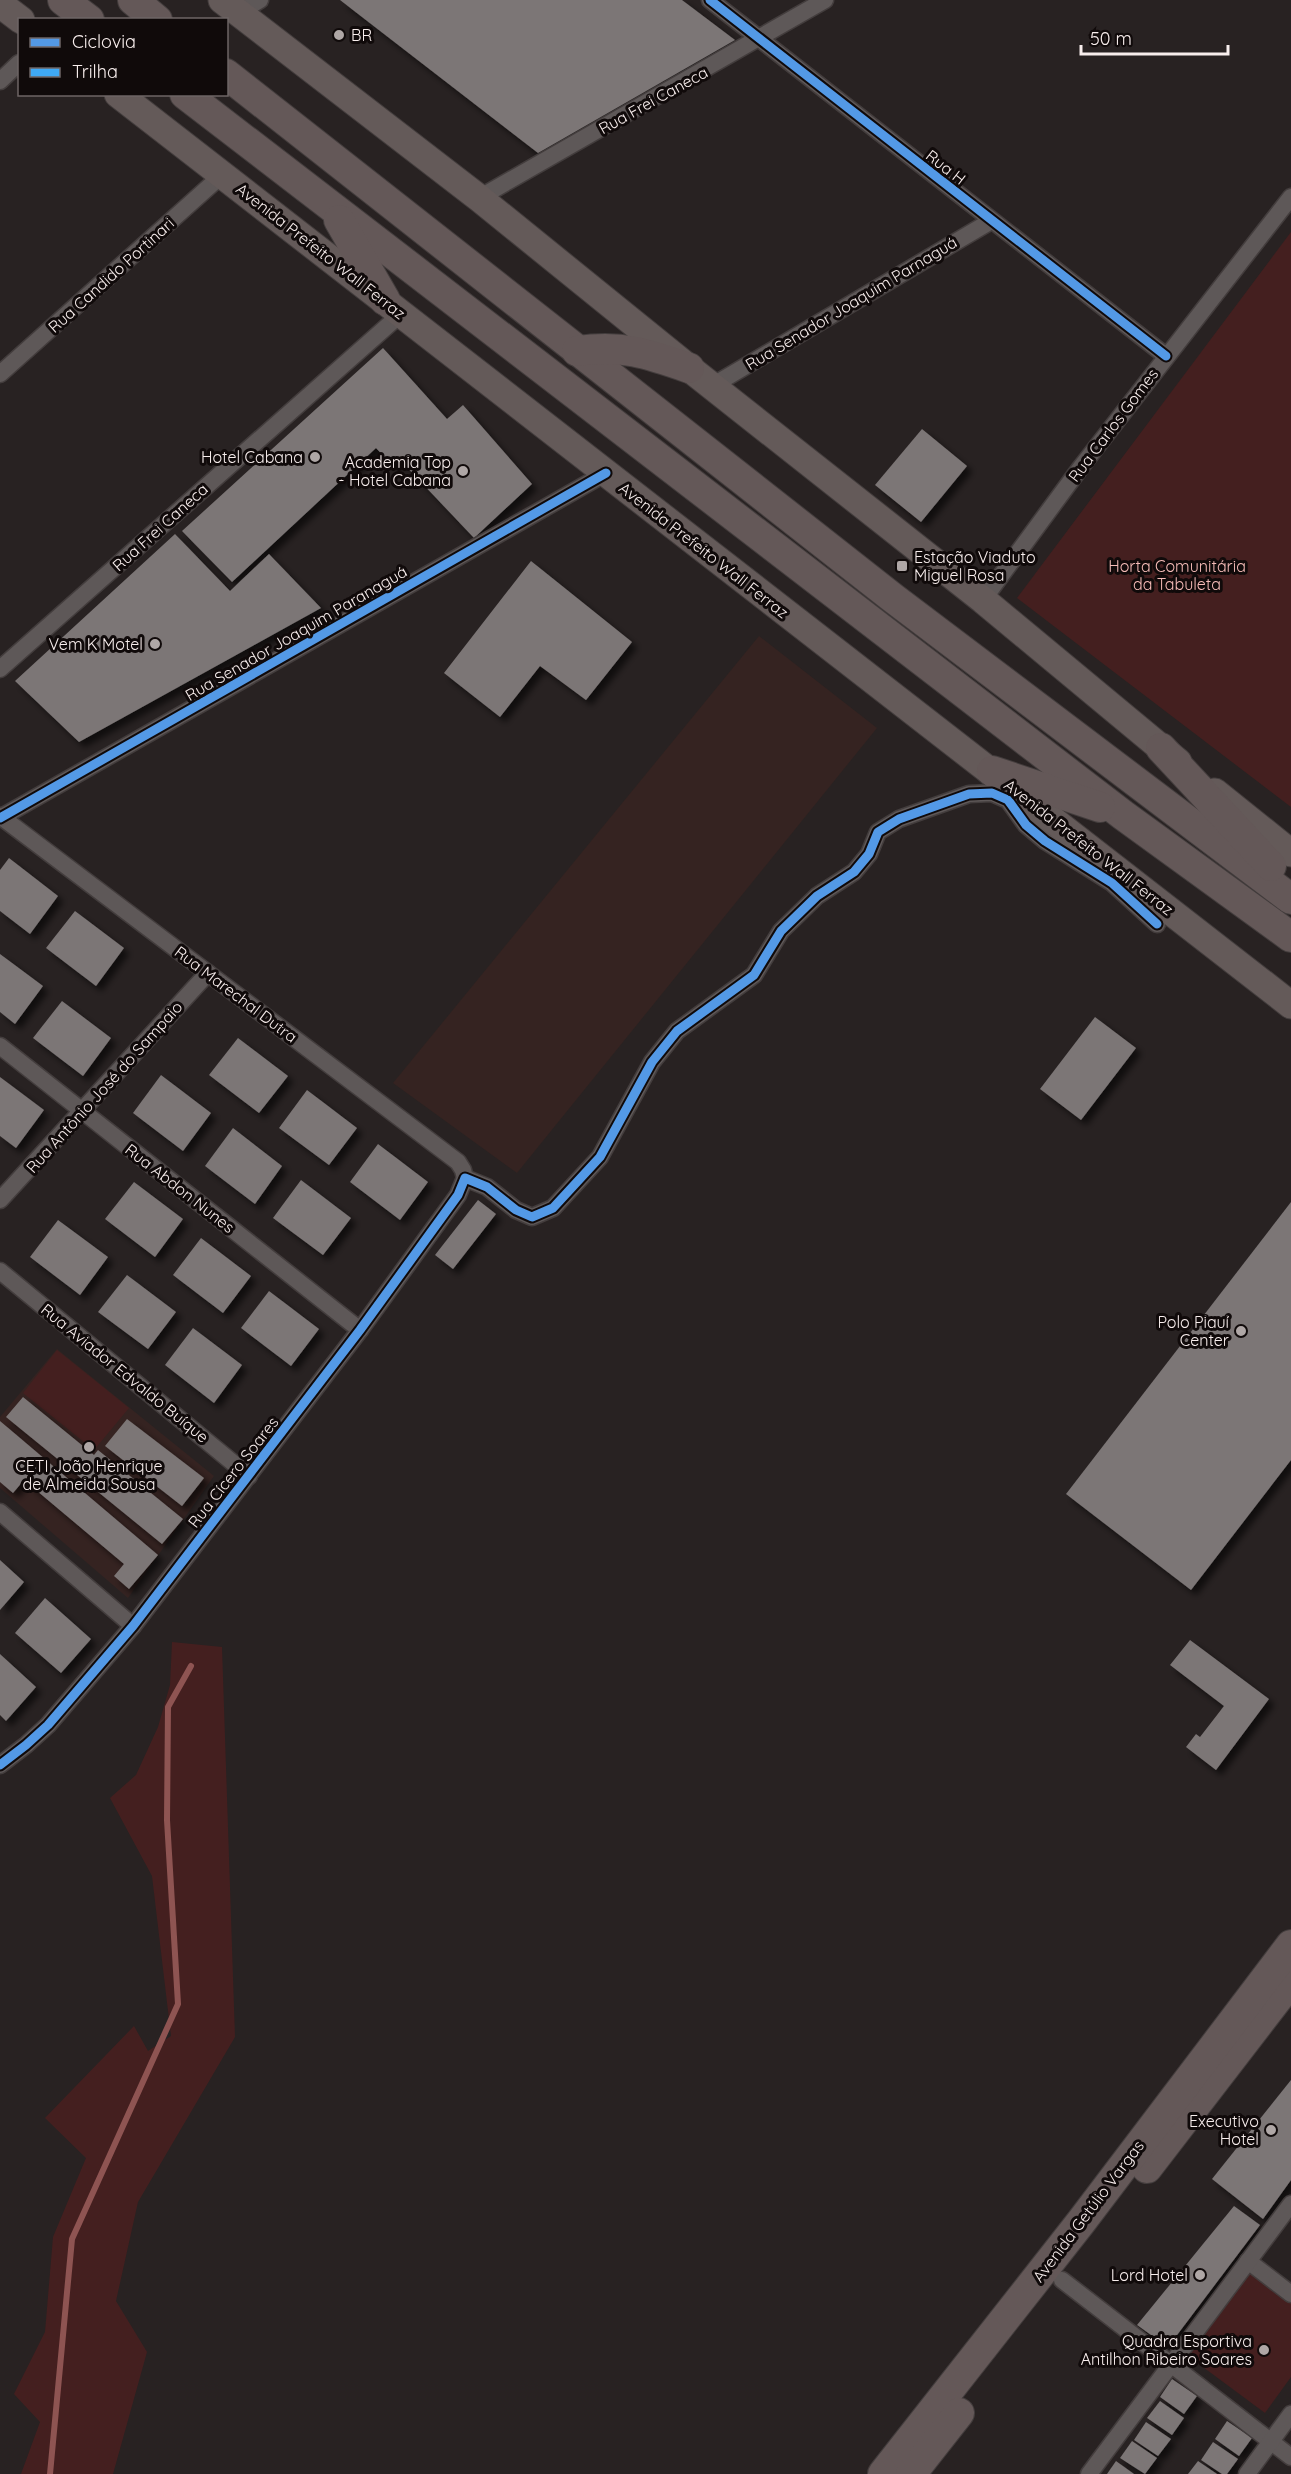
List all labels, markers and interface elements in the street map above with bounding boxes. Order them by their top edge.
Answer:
legend [18,18,228,96]
scale bar [1081,18,1228,56]
place label: BR [351,25,372,45]
text: 50 m [1090,27,1132,50]
marker: BR [332,28,346,42]
text: Ciclovia [72,30,136,53]
text: Trilha [72,60,118,83]
street label: Rua Frei Caneca [595,62,711,138]
street label: Rua H [922,145,970,189]
street label: Avenida Prefeito Wall Ferraz [232,179,410,323]
street label: Rua Candido Portinari [44,213,178,337]
street label: Rua Senador Joaquim Parnaguá [742,232,960,374]
street label: Rua Carlos Gomes [1064,364,1162,486]
place label: Hotel Cabana [201,447,303,467]
marker: Hotel Cabana [308,450,322,464]
place label: Academia Top - Hotel Cabana [338,452,451,490]
marker: Academia Top - Hotel Cabana [456,464,470,478]
street label: Avenida Prefeito Wall Ferraz [615,478,793,622]
street label: Rua Frei Caneca [108,479,212,575]
place label: Estação Viaduto Miguel Rosa [914,547,1036,585]
park label: Horta Comunitária da Tabuleta [1108,556,1246,594]
marker: Estação Viaduto Miguel Rosa [895,559,909,573]
street label: Rua Senador Joaquim Paranaguá [182,561,410,705]
place label: Vem K Motel [49,634,143,654]
marker: Vem K Motel [148,637,162,651]
street label: Avenida Prefeito Wall Ferraz [1000,775,1178,919]
street label: Rua Marechal Dutra [171,941,301,1047]
street label: Rua Antônio José do Sampaio [22,997,186,1177]
street label: Rua Abdon Nunes [121,1139,239,1237]
street label: Rua Aviador Edvaldo Buíque [37,1299,213,1447]
place label: Polo Piauí Center [1157,1312,1230,1350]
marker: Polo Piauí Center [1234,1324,1248,1338]
street label: Rua Cícero Soares [183,1412,283,1532]
marker: CETI João Henrique de Almeida Sousa [82,1440,96,1454]
place label: CETI João Henrique de Almeida Sousa [15,1456,163,1494]
place label: Executivo Hotel [1189,2111,1259,2149]
marker: Executivo Hotel [1264,2123,1278,2137]
street label: Avenida Getúlio Vargas [1028,2136,1148,2286]
place label: Lord Hotel [1111,2265,1188,2285]
marker: Lord Hotel [1193,2268,1207,2282]
place label: Quadra Esportiva Antilhon Ribeiro Soares [1081,2331,1252,2369]
marker: Quadra Esportiva Antilhon Ribeiro Soares [1257,2343,1271,2357]

